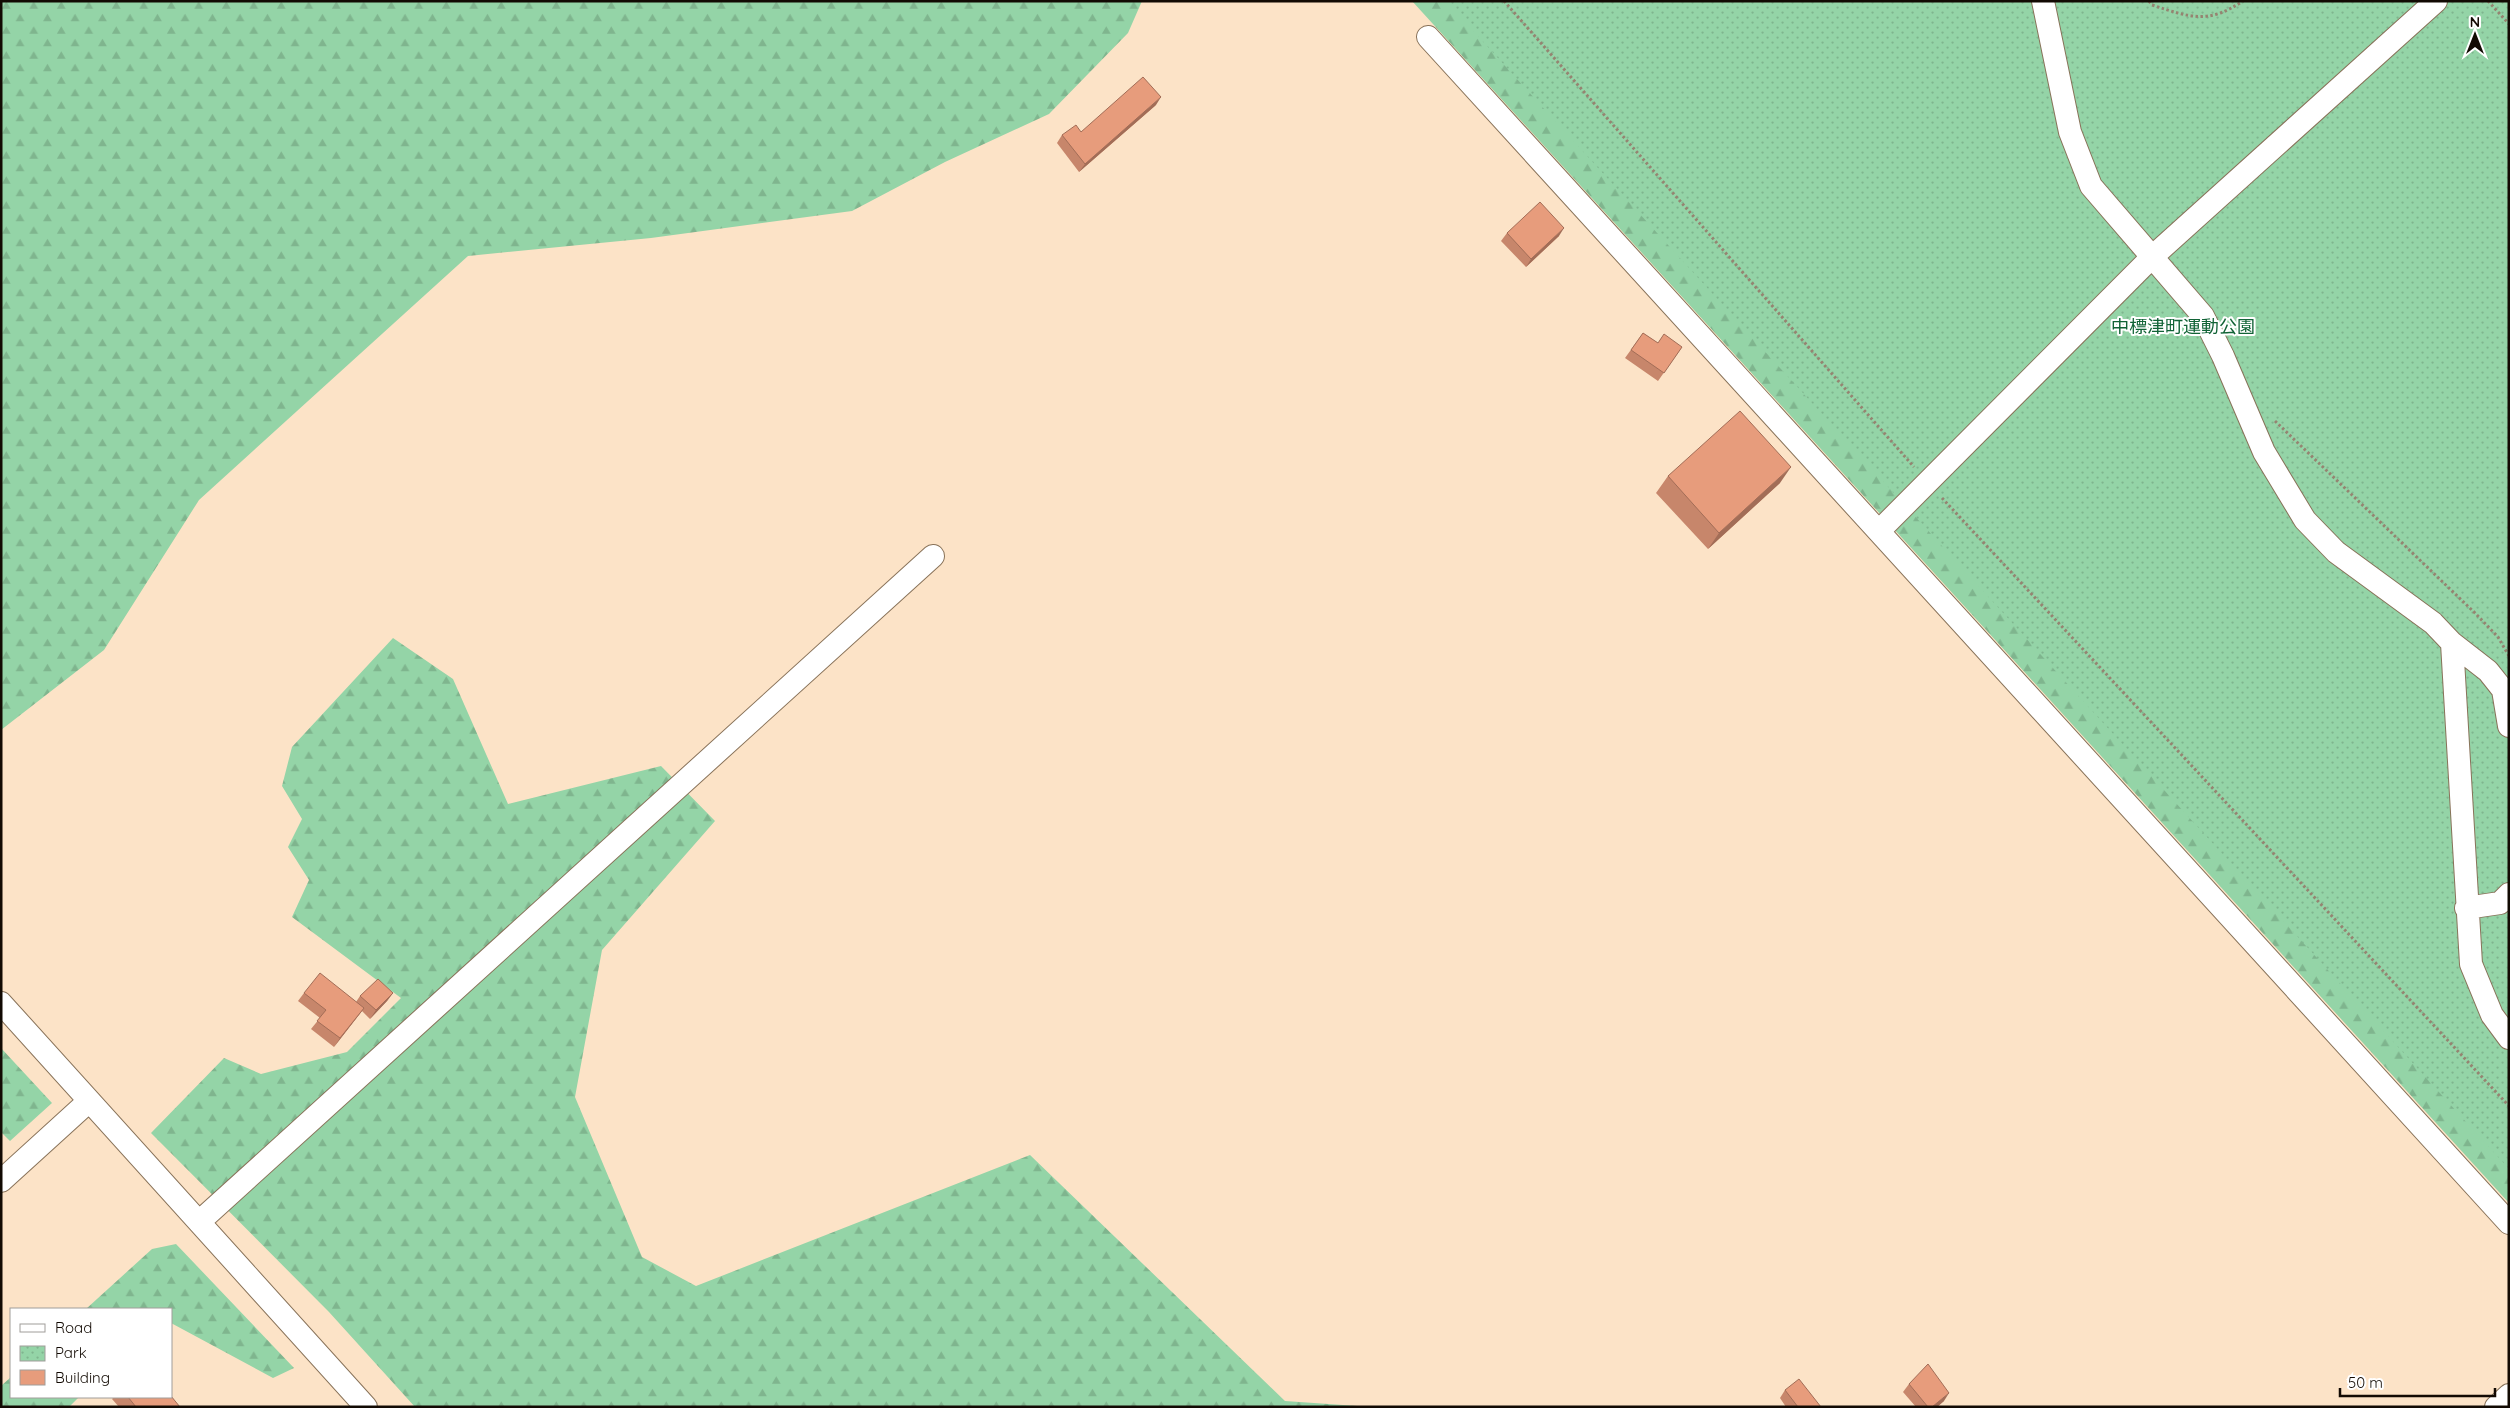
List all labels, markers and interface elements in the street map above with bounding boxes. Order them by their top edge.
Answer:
north arrow [2450,10,2500,60]
text: N [2470,13,2480,31]
park label: 中標津町運動公園 [2111,315,2255,338]
legend [10,1308,172,1398]
text: Road [55,1318,92,1337]
text: Park [55,1343,87,1362]
scale bar [2340,1366,2495,1398]
text: Building [55,1368,110,1387]
text: 50 m [2348,1373,2383,1392]

